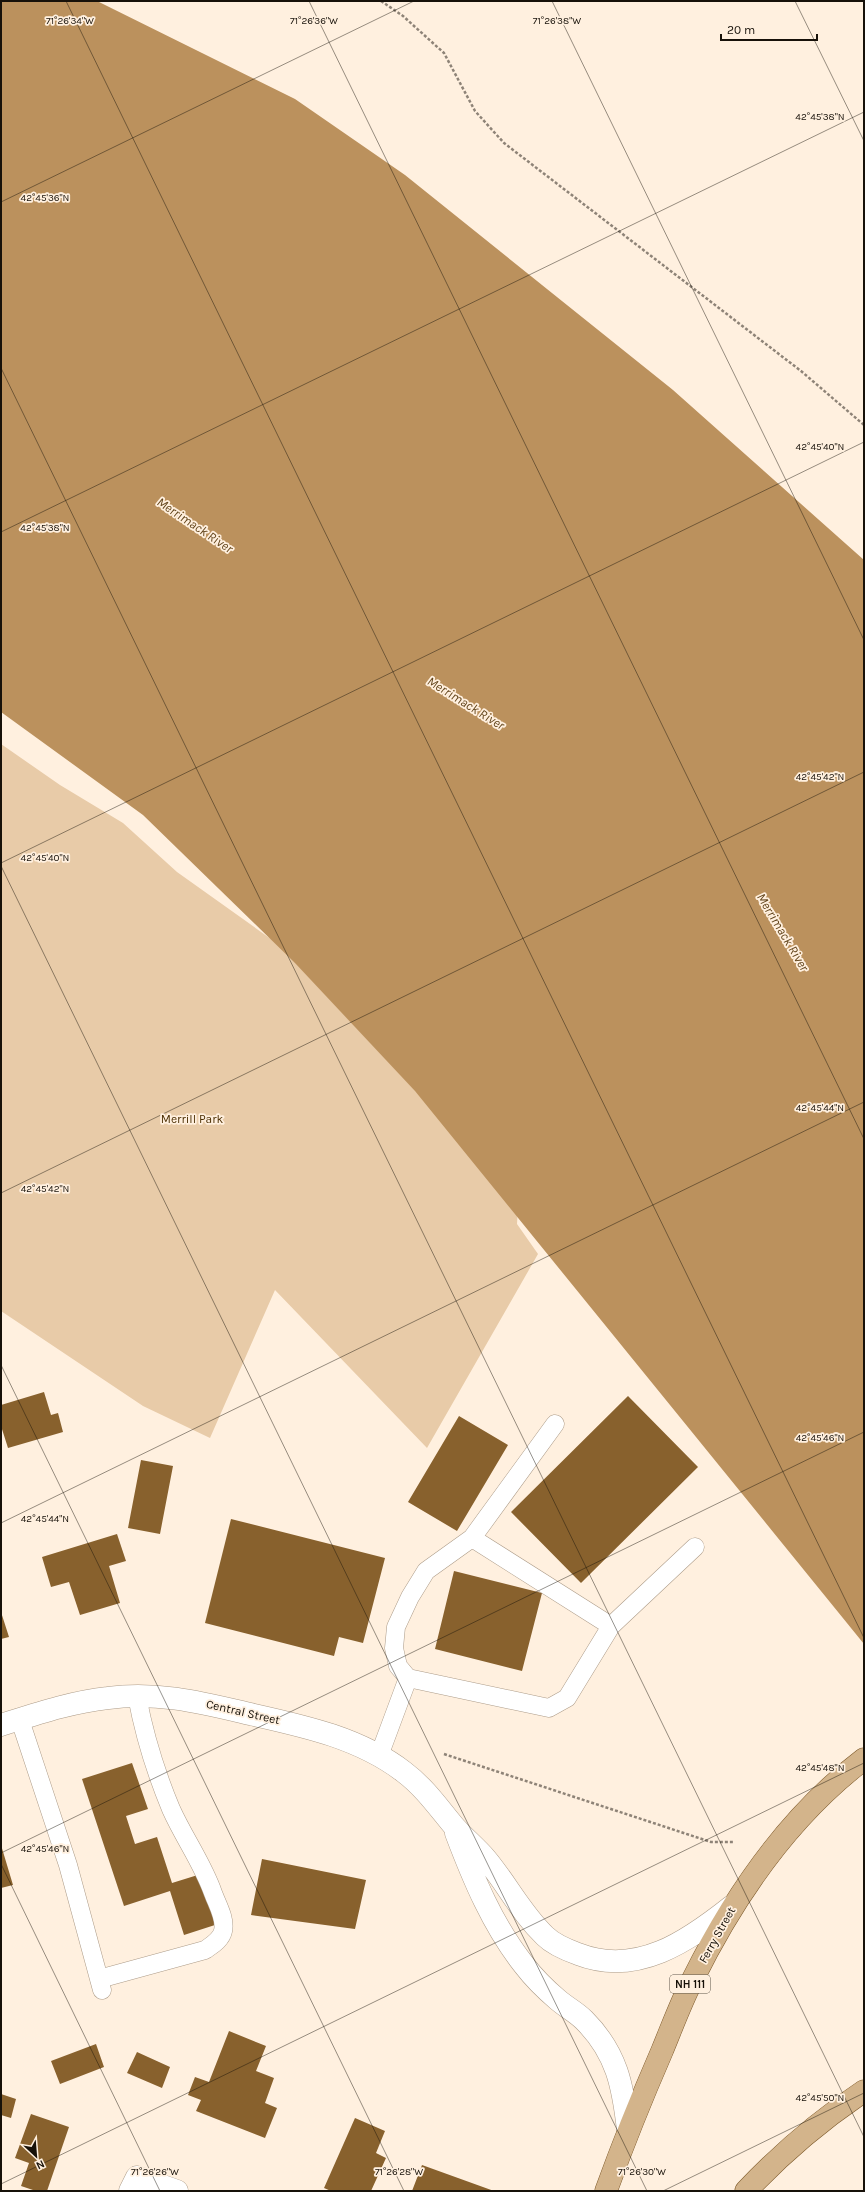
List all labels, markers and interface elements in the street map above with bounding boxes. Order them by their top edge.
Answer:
text: 71°26'34"W [46,15,94,27]
text: 71°26'36"W [290,15,338,27]
text: 71°26'38"W [533,15,581,27]
scale bar [721,16,817,42]
text: 20 m [727,23,755,37]
text: 42°45'38"N [795,111,845,123]
text: 42°45'36"N [21,192,69,204]
text: 42°45'40"N [796,441,844,453]
water label: Merrimack River [154,494,236,556]
text: 42°45'38"N [20,522,70,534]
water label: Merrimack River [425,673,508,733]
text: 42°45'42"N [796,771,844,783]
text: 42°45'40"N [21,852,69,864]
water label: Merrimack River [754,890,812,974]
text: 42°45'44"N [796,1102,844,1114]
park label: Merrill Park [161,1112,223,1126]
text: 42°45'42"N [21,1183,69,1195]
text: 42°45'46"N [796,1432,844,1444]
text: 42°45'44"N [21,1513,69,1525]
street label: Central Street [205,1697,282,1727]
text: 42°45'48"N [796,1762,845,1774]
text: 42°45'46"N [21,1843,69,1855]
street label: Ferry Street [696,1904,738,1966]
road number: NH 111 [670,1975,710,1993]
text: 42°45'50"N [796,2092,844,2104]
north arrow [16,2136,56,2176]
text: N [34,2157,47,2172]
text: 71°26'26"W [131,2166,179,2178]
text: 71°26'28"W [375,2166,423,2178]
text: 71°26'30"W [618,2166,666,2178]

